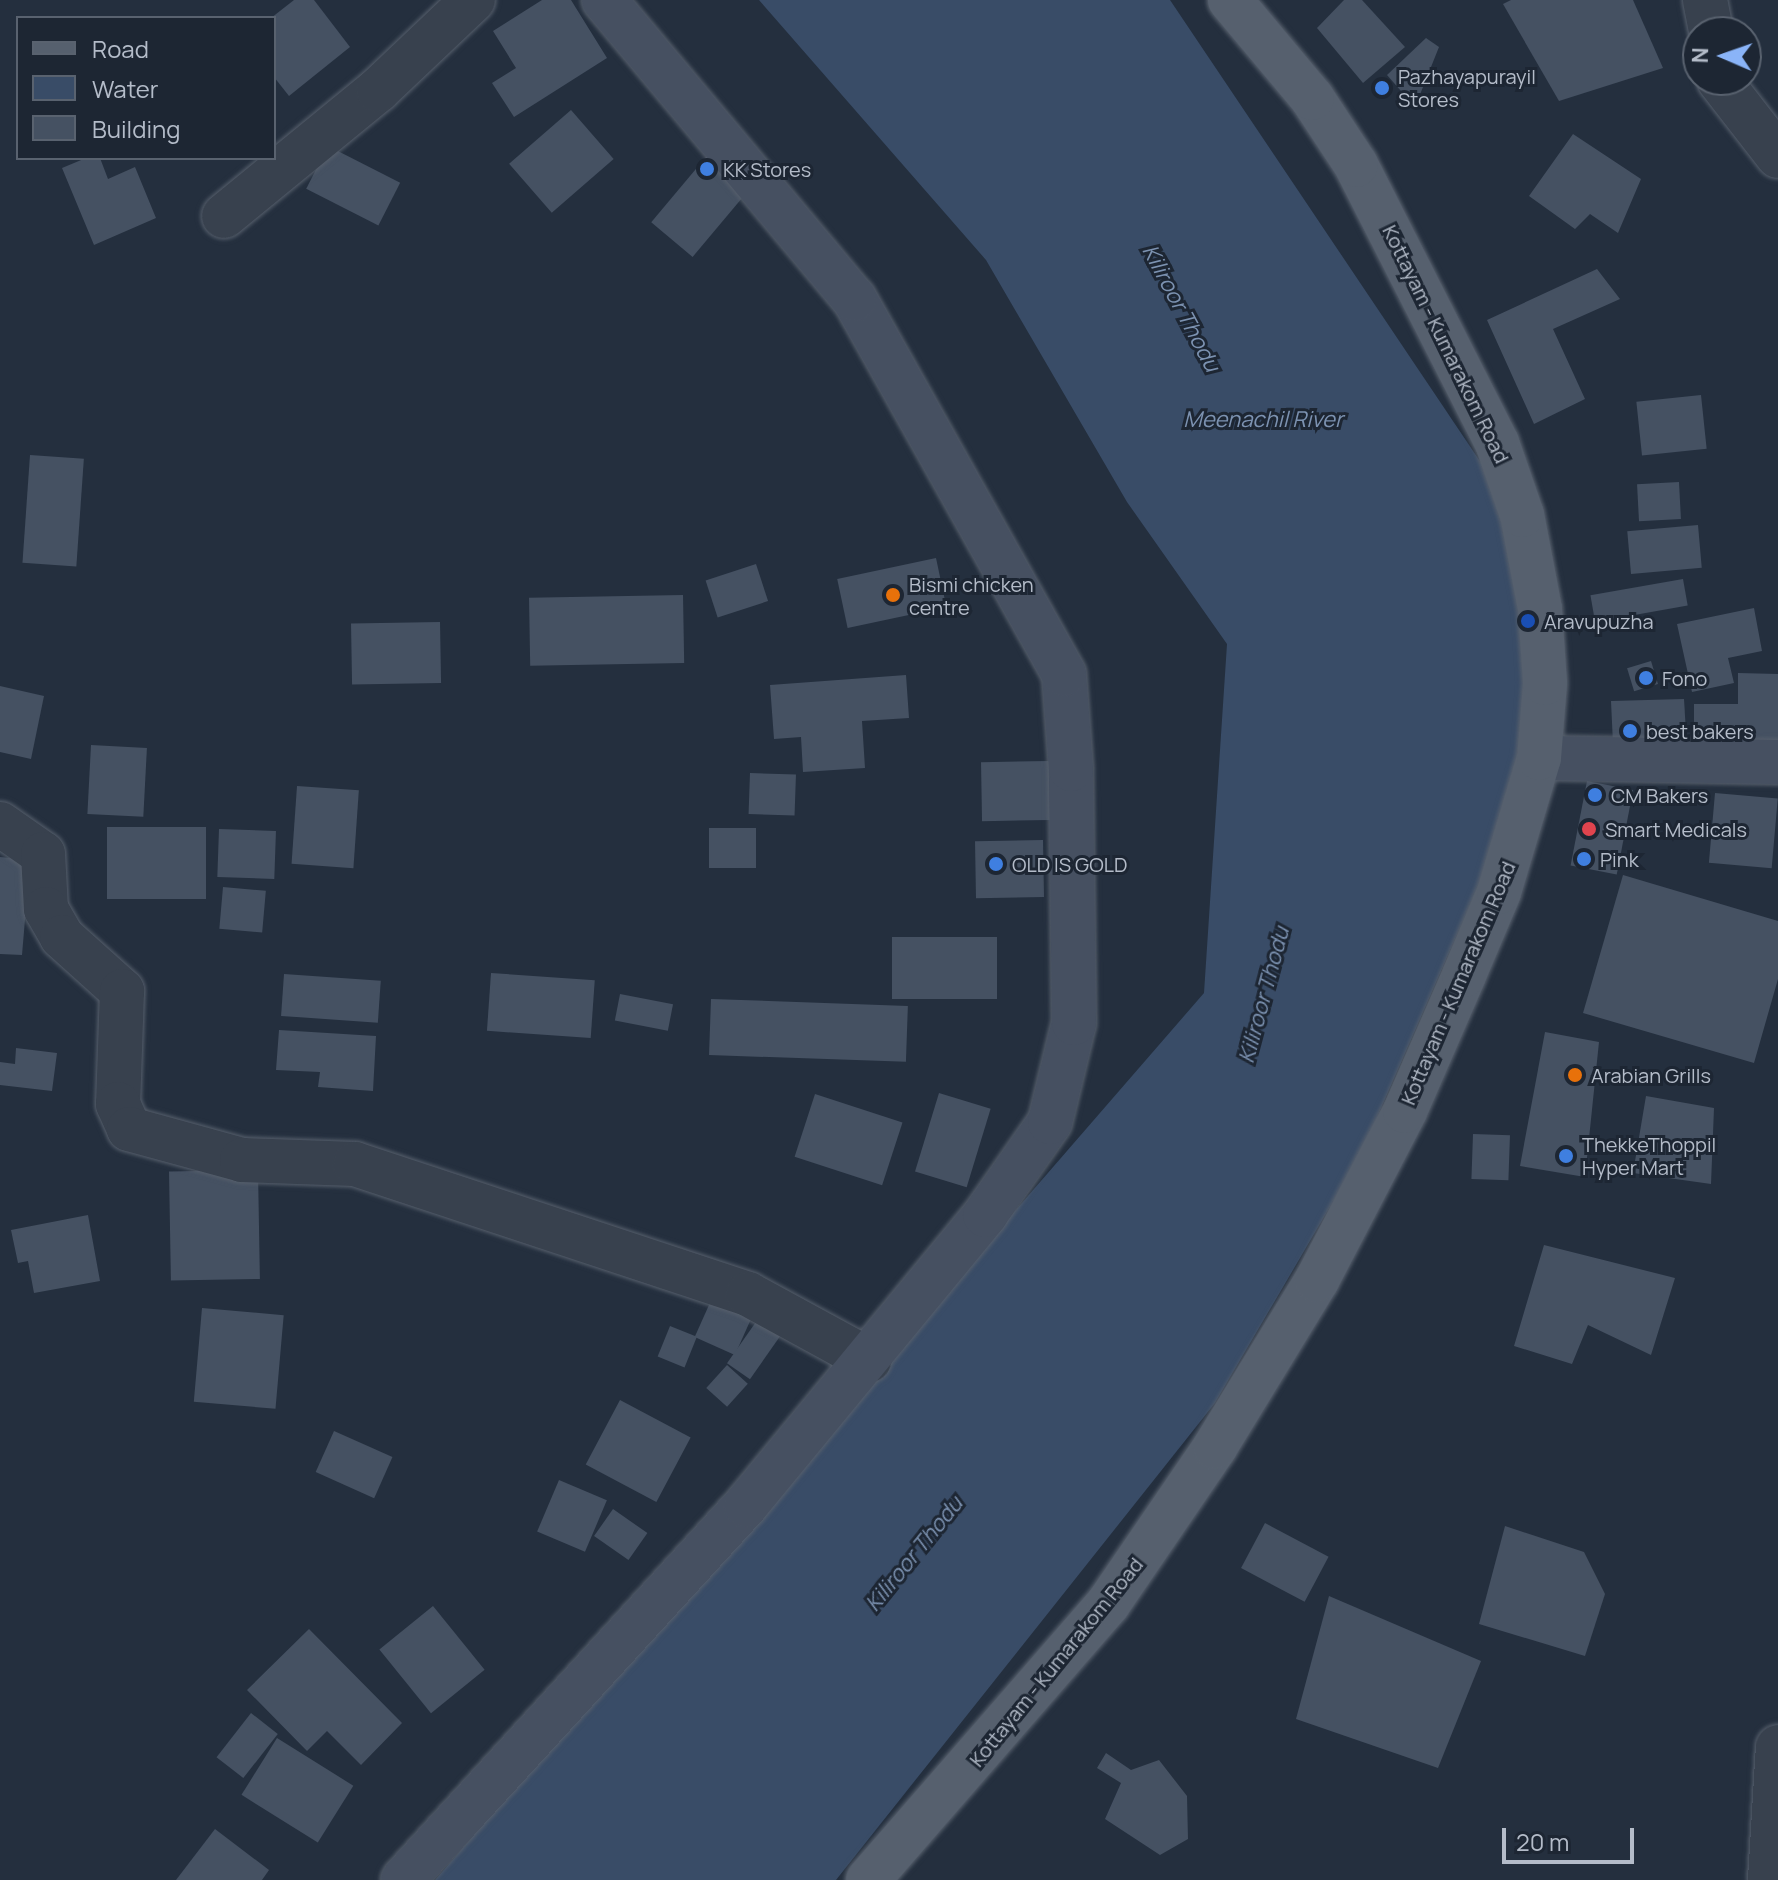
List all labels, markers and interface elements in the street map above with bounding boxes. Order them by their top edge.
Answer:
legend [16,16,276,160]
north arrow [1682,16,1762,96]
text: Road [92,32,149,65]
text: N [1685,47,1715,64]
place label: Pazhayapurayil Stores [1398,64,1536,111]
text: Water [92,72,159,105]
marker: Pazhayapurayil Stores [1373,79,1391,97]
text: Building [92,112,180,145]
place label: KK Stores [723,157,812,181]
marker: KK Stores [698,160,716,178]
street label: Kottayam - Kumarakom Road [1378,221,1514,467]
water label: Kiliroor Thodu [1137,240,1225,376]
water label: Meenachil River [1183,407,1343,433]
place label: Bismi chicken centre [909,572,1034,619]
marker: Bismi chicken centre [884,586,902,604]
place label: Aravupuzha [1544,609,1654,633]
marker: Aravupuzha [1519,612,1537,630]
place label: Fono [1662,666,1707,690]
marker: Fono [1637,669,1655,687]
place label: best bakers [1646,719,1754,743]
marker: best bakers [1621,722,1639,740]
place label: CM Bakers [1611,783,1708,807]
marker: CM Bakers [1586,786,1604,804]
place label: Smart Medicals [1605,817,1747,841]
marker: Smart Medicals [1580,820,1598,838]
place label: Pink [1600,847,1639,871]
marker: Pink [1575,850,1593,868]
place label: OLD IS GOLD [1012,852,1127,876]
marker: OLD IS GOLD [987,855,1005,873]
street label: Kottayam - Kumarakom Road [1396,858,1520,1108]
water label: Kiliroor Thodu [1233,924,1295,1066]
place label: Arabian Grills [1591,1063,1711,1087]
marker: Arabian Grills [1566,1066,1584,1084]
place label: ThekkeThoppil Hyper Mart [1582,1132,1716,1179]
marker: ThekkeThoppil Hyper Mart [1557,1147,1575,1165]
water label: Kiliroor Thodu [860,1491,968,1617]
street label: Kottayam - Kumarakom Road [964,1553,1148,1771]
scale bar [1506,1812,1638,1862]
text: 20 m [1516,1825,1569,1858]

